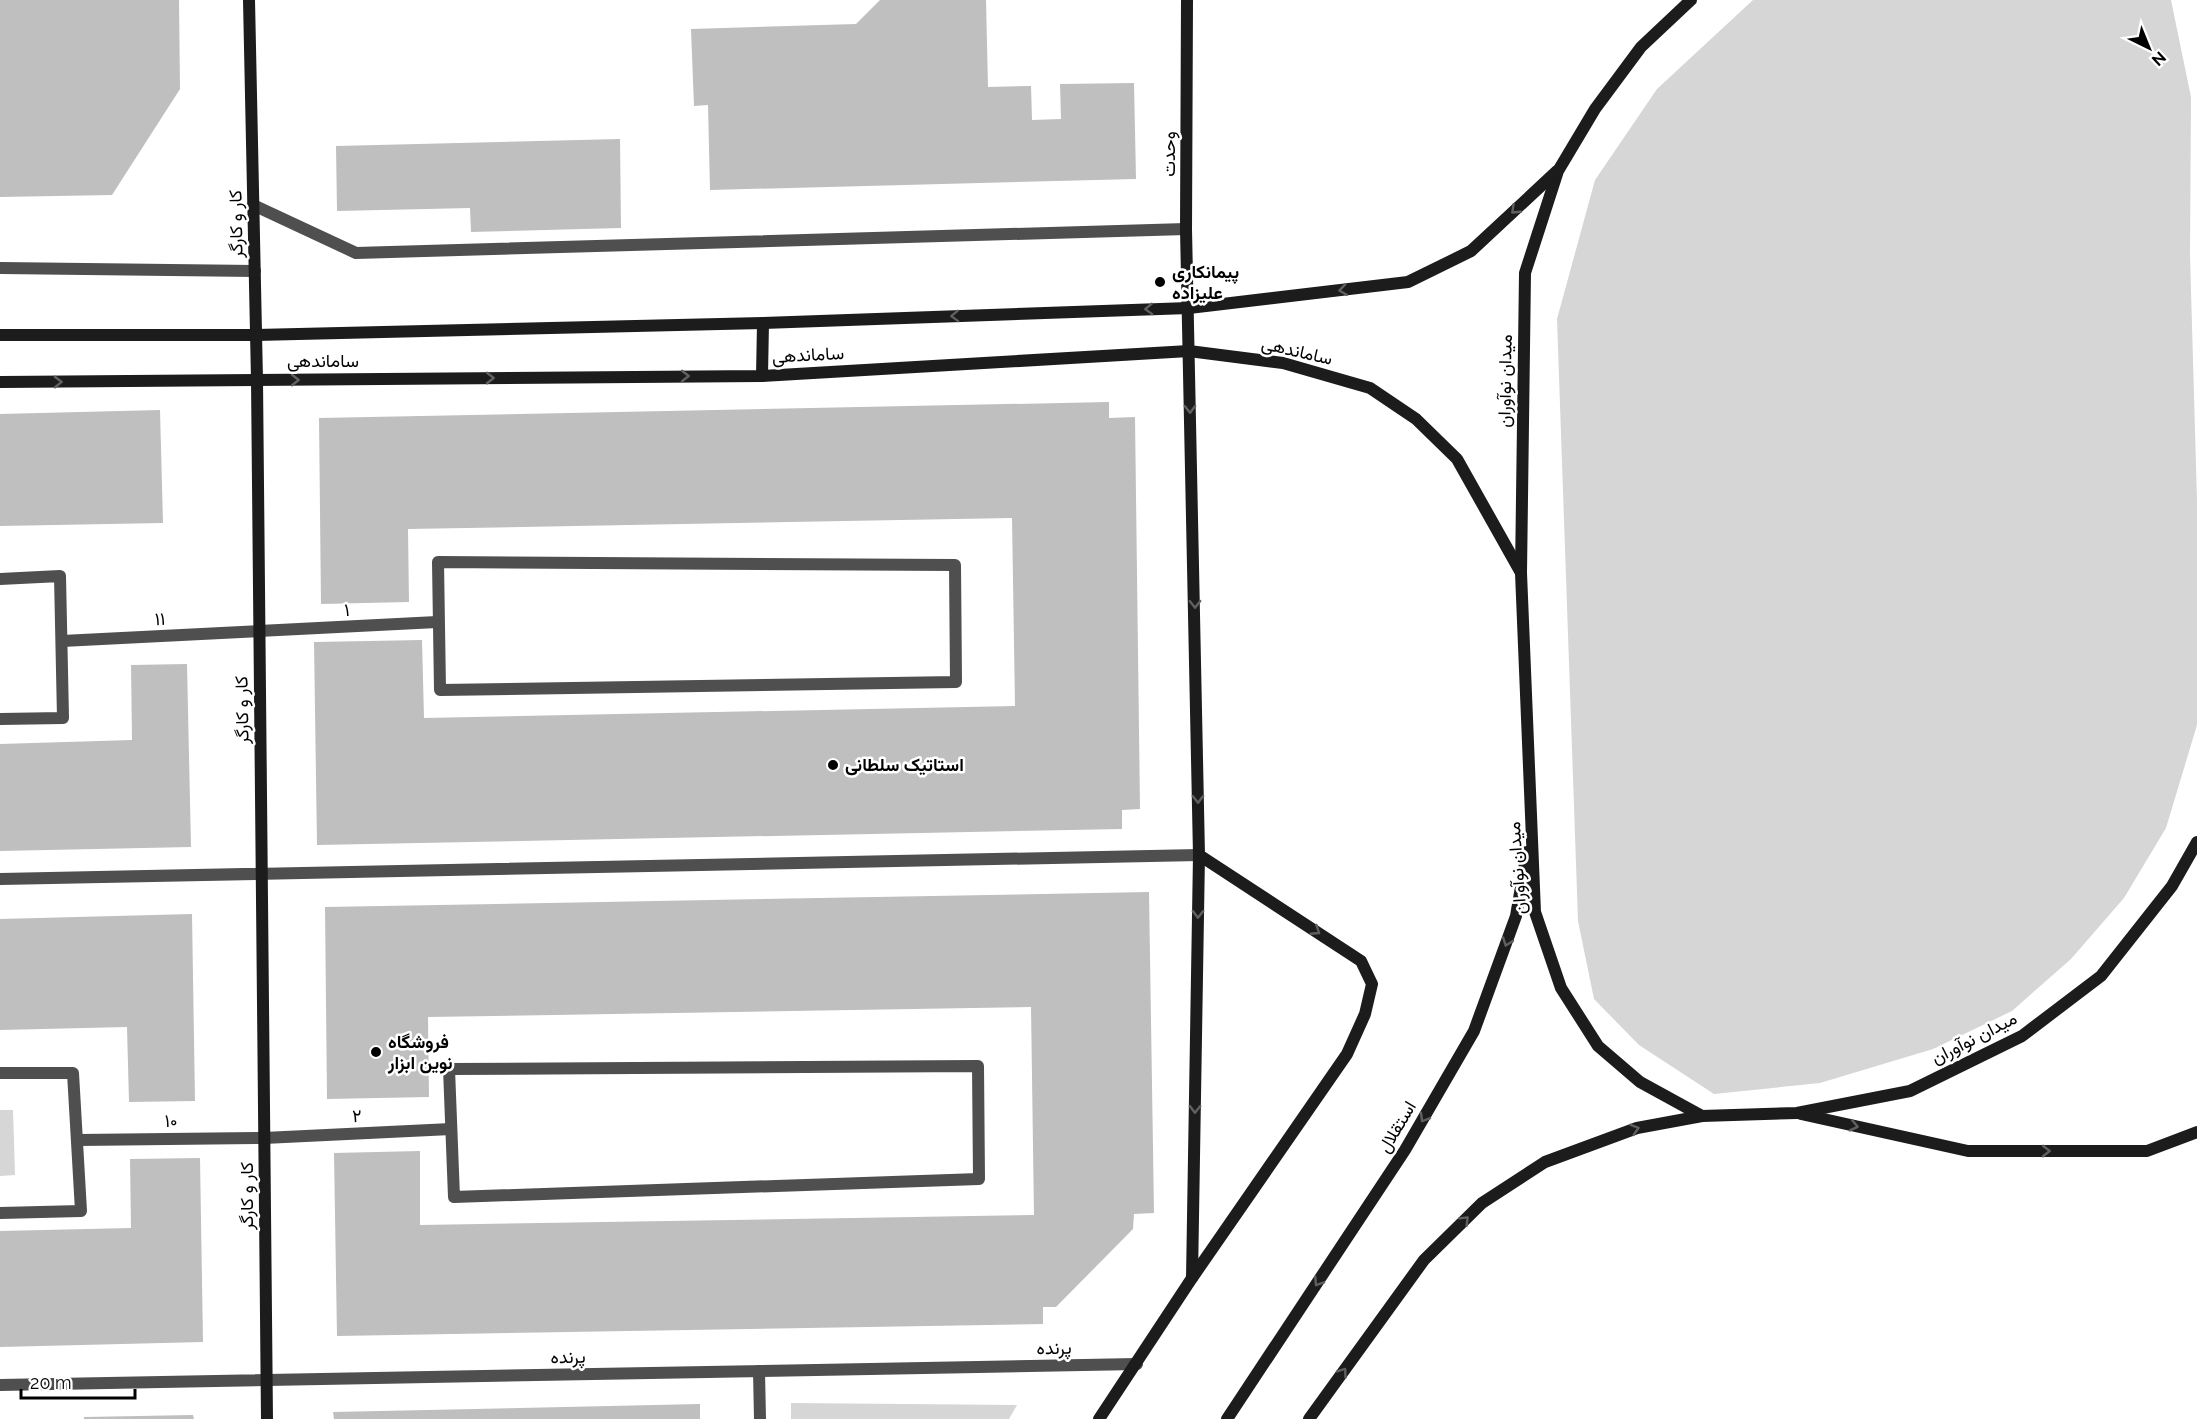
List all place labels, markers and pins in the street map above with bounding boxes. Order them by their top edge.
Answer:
place label: پیمانکاری علیزاده [1172,261,1239,304]
marker: پیمانکاری علیزاده [1153,275,1167,289]
place label: استاتیک سلطانی [845,754,964,776]
marker: استاتیک سلطانی [826,758,840,772]
place label: فروشگاه نوین ابزار [387,1031,453,1074]
marker: فروشگاه نوین ابزار [369,1045,383,1059]

